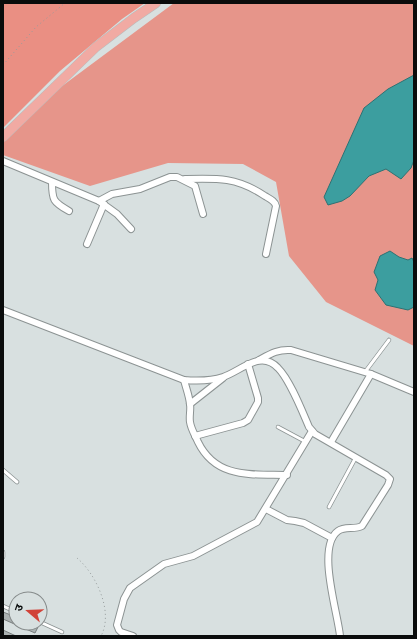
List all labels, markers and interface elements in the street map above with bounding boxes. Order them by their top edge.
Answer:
north arrow [8,591,48,631]
text: उ [11,602,26,613]

